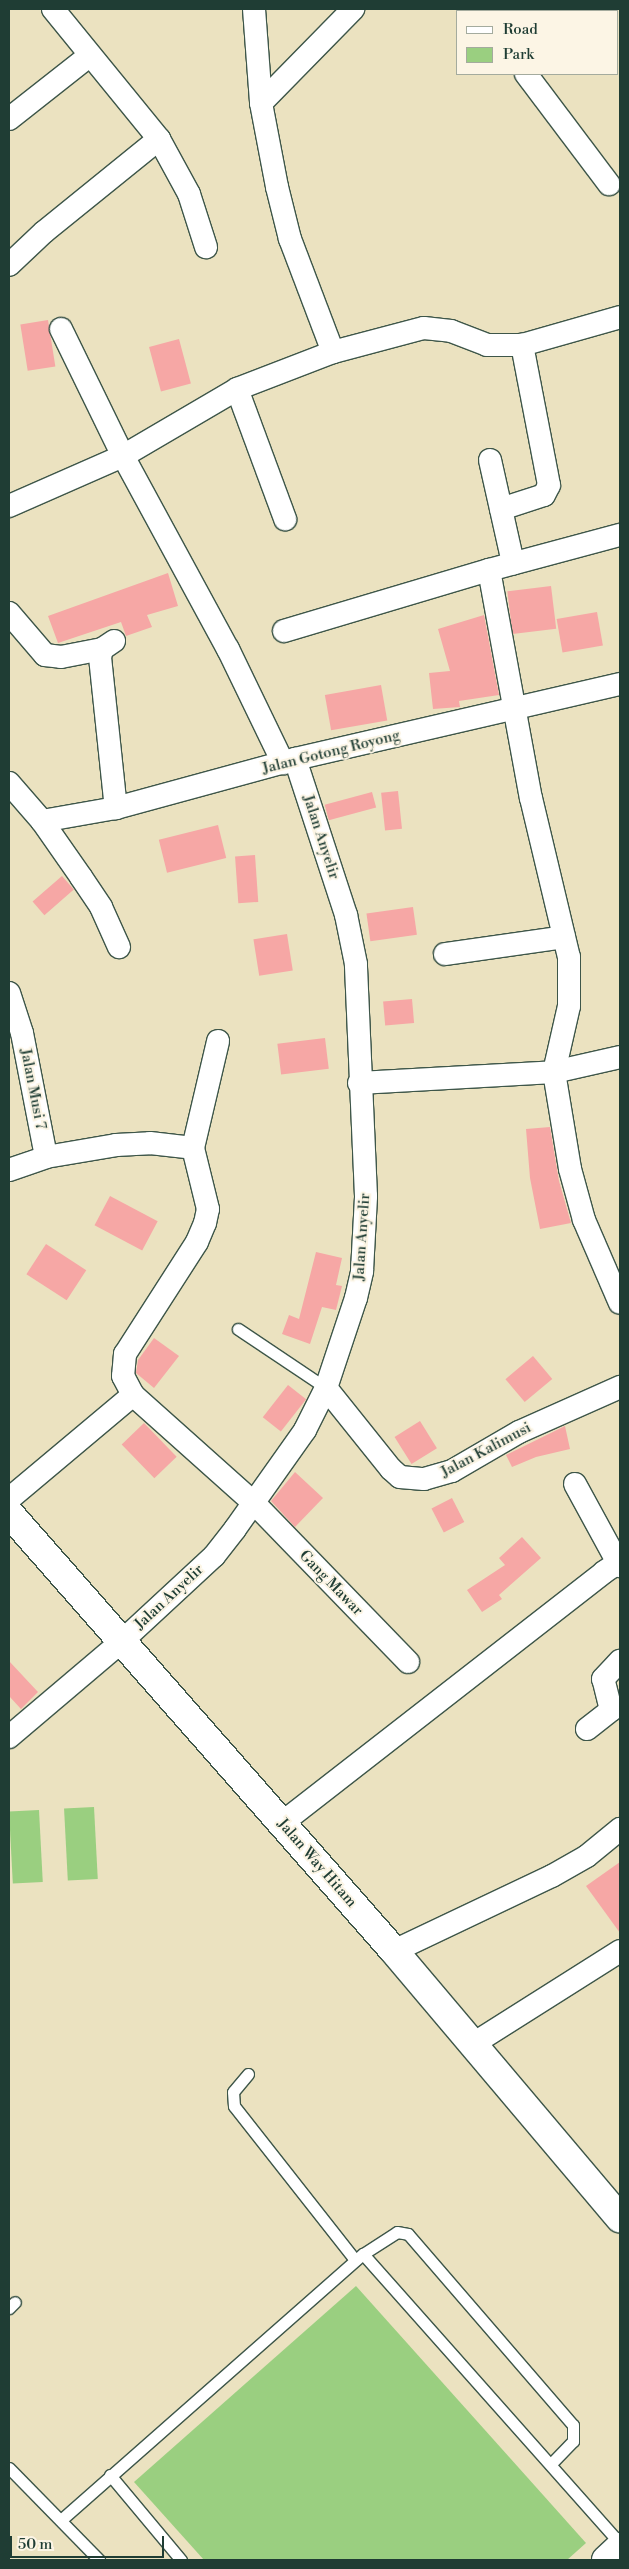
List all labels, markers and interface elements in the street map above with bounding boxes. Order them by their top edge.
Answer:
legend [456,10,619,75]
text: Road [503,20,538,39]
text: Park [503,45,534,64]
street label: Jalan Gotong Royong [260,726,402,778]
street label: Jalan Anyelir [299,793,343,881]
street label: Jalan Musi 7 [16,1047,50,1131]
street label: Jalan Anyelir [350,1193,374,1281]
street label: Jalan Kalimusi [438,1419,534,1481]
street label: Gang Mawar [295,1547,367,1619]
street label: Jalan Anyelir [131,1561,207,1633]
street label: Jalan Way Hitam [274,1815,360,1911]
scale bar [12,2526,166,2558]
text: 50 m [18,2535,52,2554]

